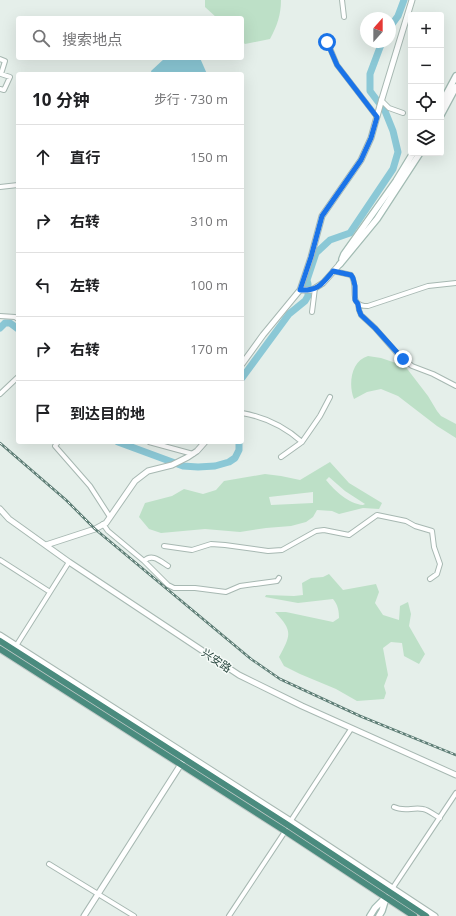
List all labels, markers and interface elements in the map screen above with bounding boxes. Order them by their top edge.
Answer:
north arrow [360,12,396,48]
map controls [408,12,444,156]
button: + [408,12,444,48]
search box [16,16,244,60]
icon: search [30,27,52,49]
text: 搜索地点 [62,29,122,49]
route start [318,33,336,51]
button: − [408,48,444,84]
button: locate [408,84,444,120]
text: 10 分钟 [32,88,90,111]
text: 步行 · 730 m [154,90,228,108]
button: layers [408,120,444,156]
icon: ahead [32,146,54,168]
text: 直行 [70,147,100,167]
text: 150 m [190,148,228,166]
icon: right [32,210,54,232]
text: 右转 [70,211,100,231]
text: 310 m [190,212,228,230]
icon: left [32,274,54,296]
text: 左转 [70,275,100,295]
text: 100 m [190,276,228,294]
icon: right [32,338,54,360]
text: 右转 [70,339,100,359]
text: 170 m [190,340,228,358]
route end [394,350,412,368]
icon: arrive [32,402,54,424]
text: 到达目的地 [70,403,145,423]
street label: 兴安路 [199,645,235,675]

